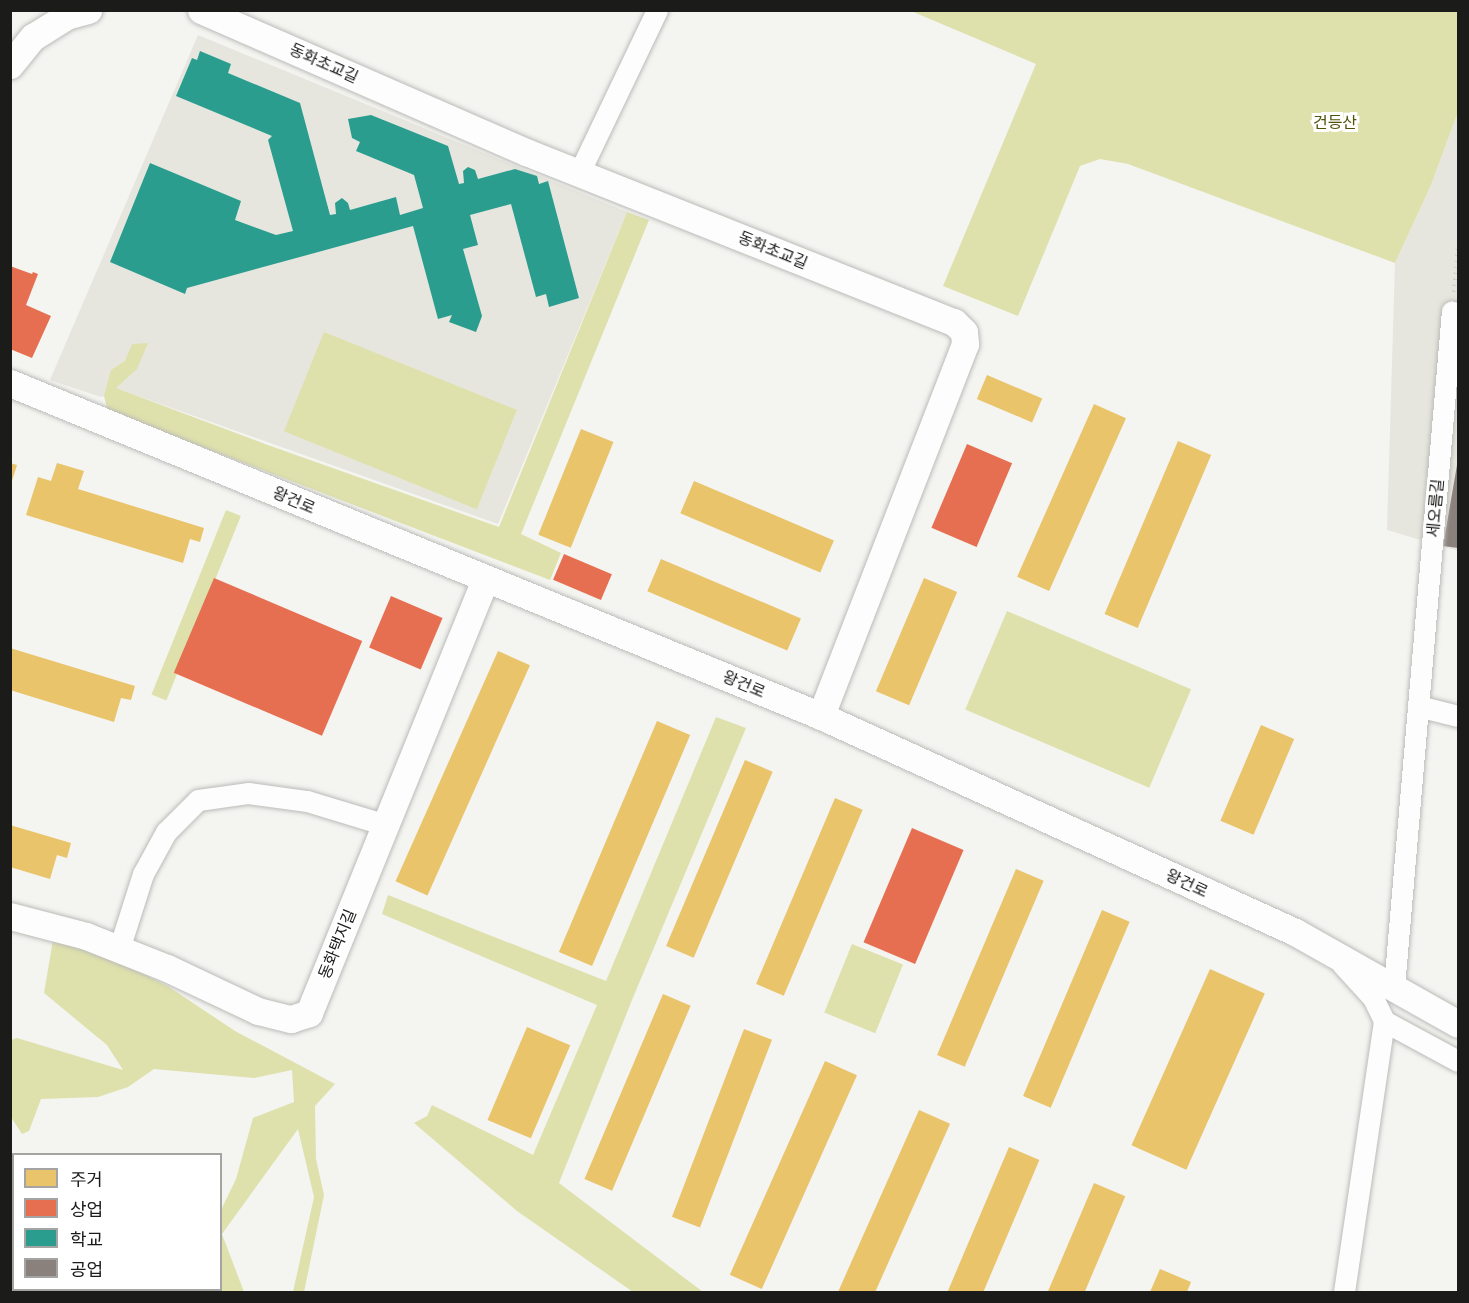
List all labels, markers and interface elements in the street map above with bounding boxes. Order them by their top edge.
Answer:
street label: 동화초교길 [286,39,362,87]
park label: 건등산 [1313,112,1357,132]
street label: 동화초교길 [735,227,811,273]
street label: 세오름길 [1423,478,1447,538]
street label: 왕건로 [270,483,318,517]
street label: 왕건로 [720,667,768,701]
street label: 왕건로 [1163,865,1211,901]
street label: 동화택지길 [314,906,360,982]
legend [12,1153,222,1291]
text: 주거 [70,1168,103,1190]
text: 상업 [70,1198,103,1220]
text: 학교 [70,1228,103,1250]
text: 공업 [70,1258,103,1280]

